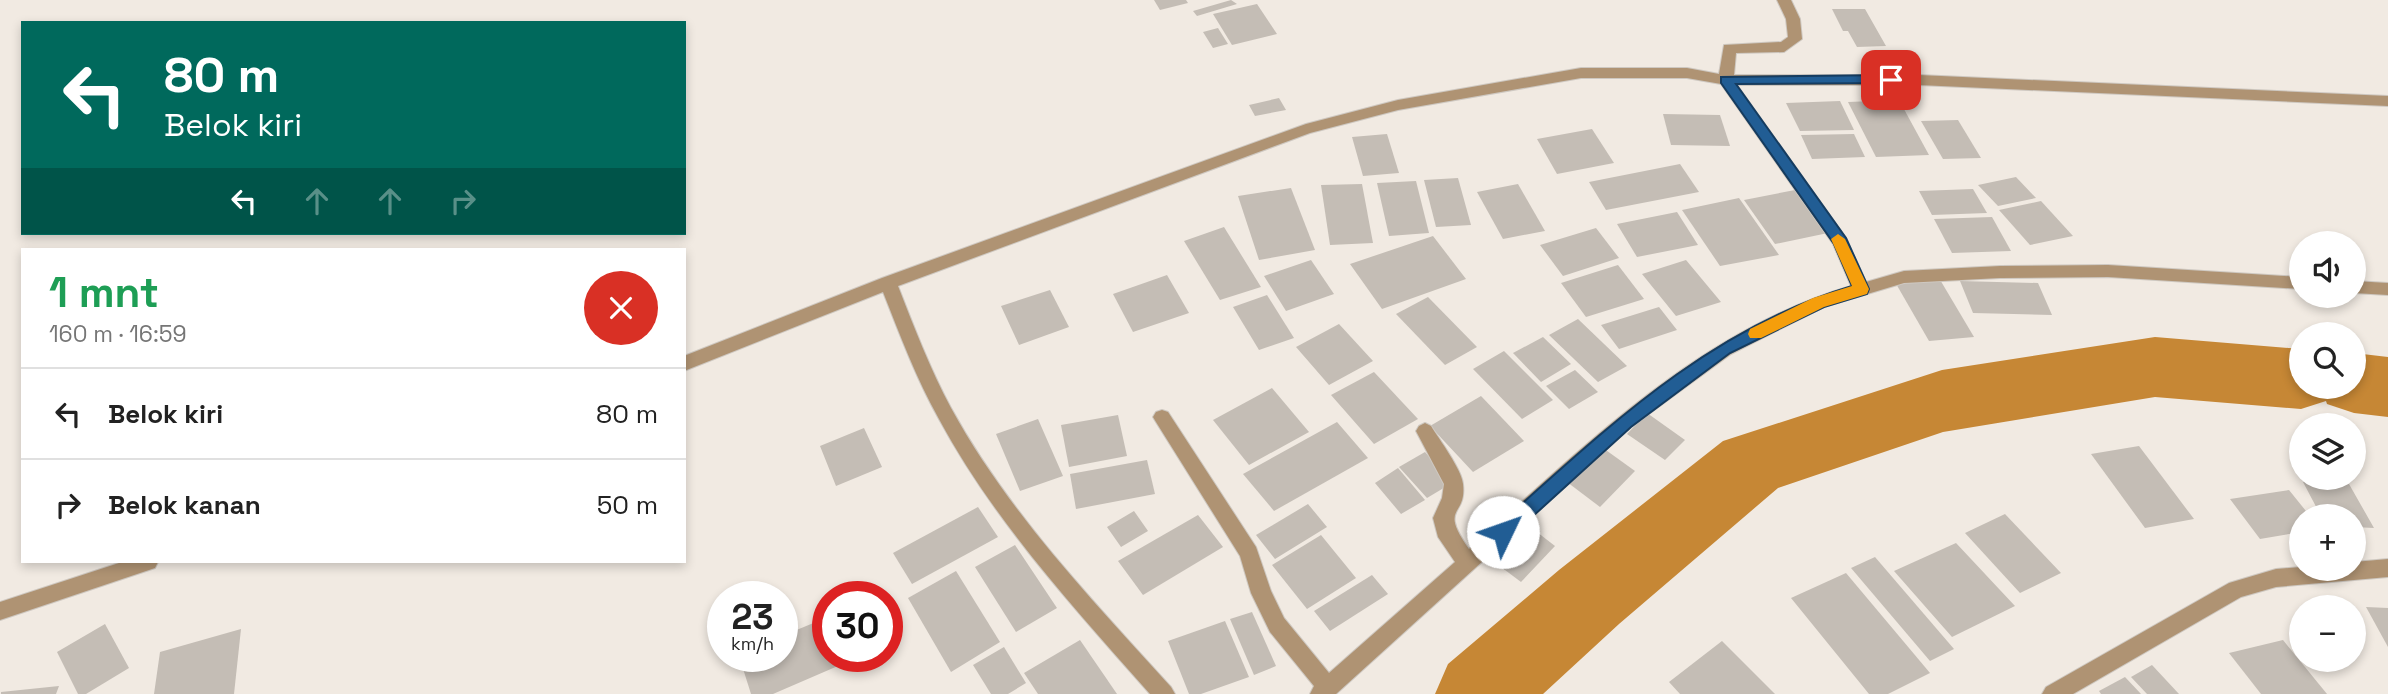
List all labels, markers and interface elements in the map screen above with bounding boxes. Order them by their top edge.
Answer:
text: 80 m [164,44,279,106]
icon: left [49,49,140,140]
pin [1861,50,1921,110]
icon: arrive [1872,61,1910,99]
text: Belok kiri [164,105,302,145]
icon: left [225,182,263,220]
icon: ahead [298,182,336,220]
icon: ahead [371,182,409,220]
icon: right [444,182,482,220]
map controls [2289,231,2366,672]
button: sound [2289,231,2366,308]
text: 1 mnt [49,266,159,319]
button: close [584,271,658,345]
text: 160 m · 16:59 [49,319,187,349]
button: search [2289,322,2366,399]
icon: left [49,395,87,433]
text: Belok kiri [108,397,223,431]
text: 80 m [596,397,658,431]
button: layers [2289,413,2366,490]
icon: right [49,486,87,524]
text: Belok kanan [108,488,261,522]
text: 50 m [597,488,658,522]
position arrow [1466,495,1540,569]
button: + [2289,504,2366,581]
speed limit sign: 30 [812,581,903,672]
text: 23 [731,595,774,639]
button: − [2289,595,2366,672]
text: km/h [731,632,774,655]

